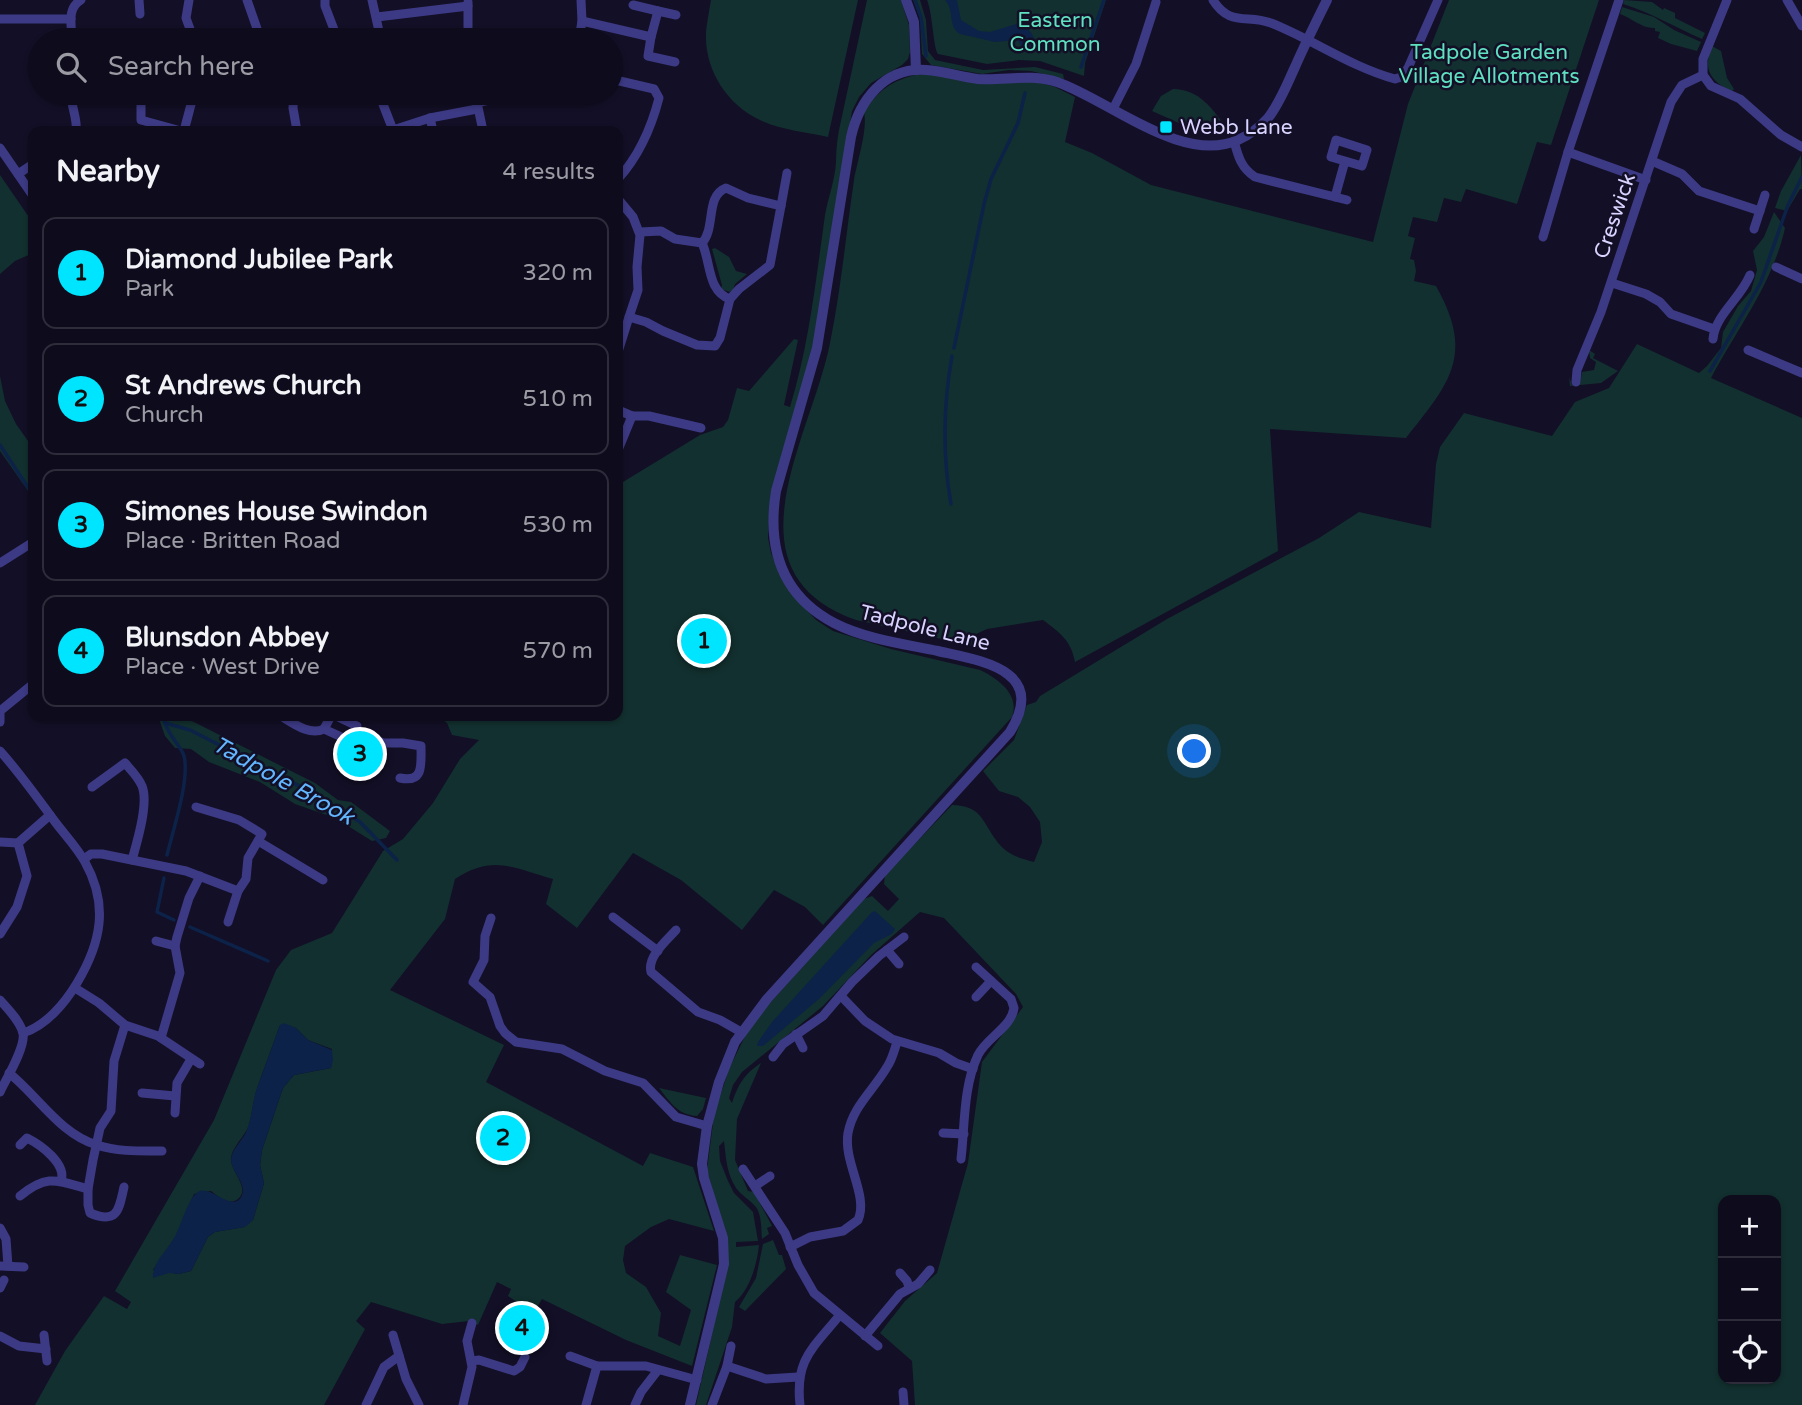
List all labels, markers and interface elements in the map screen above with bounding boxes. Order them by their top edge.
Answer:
park label: Eastern Common [1009,8,1101,57]
search box [28,28,623,105]
park label: Tadpole Garden Village Allotments [1399,40,1579,89]
icon: search [52,48,90,86]
text: Search here [108,51,254,82]
place label: Webb Lane [1180,115,1293,140]
marker: Webb Lane [1158,119,1174,135]
text: Nearby [56,153,160,190]
text: 4 results [502,158,595,186]
street label: Creswick [1589,170,1641,262]
text: Diamond Jubilee Park [125,244,393,275]
text: 1 [74,259,88,287]
text: 320 m [523,259,593,287]
text: Park [125,275,174,303]
text: St Andrews Church [125,370,362,401]
text: 2 [74,385,88,413]
text: 510 m [523,385,593,413]
text: Church [125,401,204,429]
text: Simones House Swindon [125,496,428,527]
text: 3 [74,511,88,539]
text: 530 m [523,511,593,539]
text: Place · Britten Road [125,527,341,555]
street label: Tadpole Lane [857,600,993,656]
pin: 1 [681,615,727,667]
text: Blunsdon Abbey [125,622,329,653]
text: 4 [74,637,88,665]
text: 570 m [523,637,593,665]
text: Place · West Drive [125,653,320,681]
pin: 3 [337,728,383,780]
water label: Tadpole Brook [207,731,360,832]
your location [1177,734,1211,768]
pin: 2 [480,1112,526,1164]
map controls [1718,1195,1781,1384]
button: + [1718,1195,1781,1258]
button: − [1718,1258,1781,1321]
pin: 4 [499,1302,545,1354]
button: locate [1718,1321,1781,1384]

